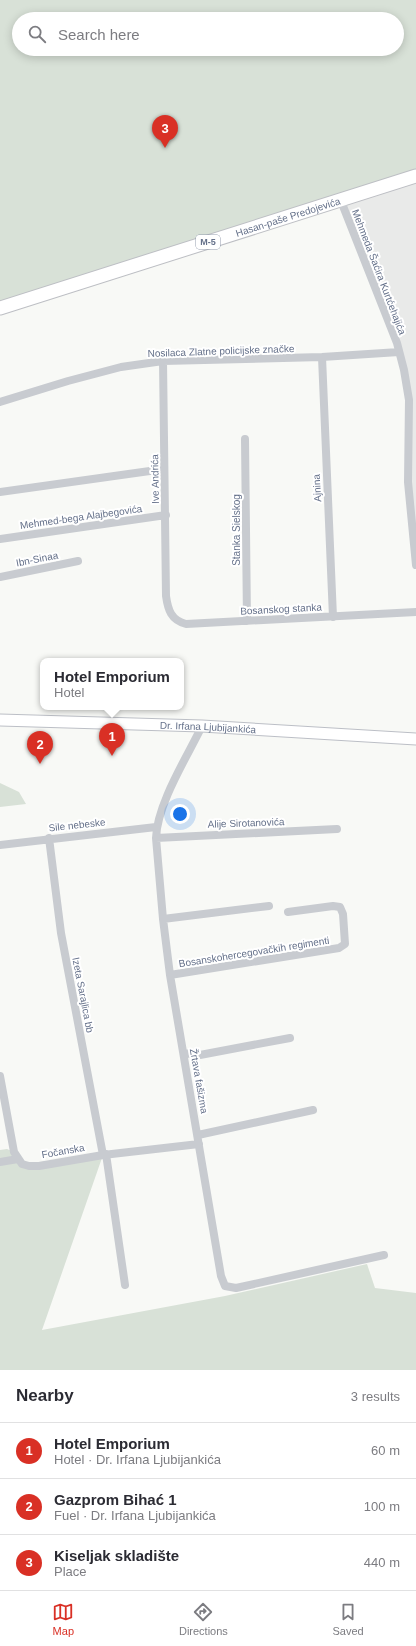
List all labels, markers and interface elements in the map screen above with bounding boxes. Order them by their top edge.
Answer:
search box [12,12,404,56]
icon: search [26,23,48,45]
text: Search here [58,26,140,43]
pin: 3 [152,115,178,148]
street label: Hasan-paše Predojevića [234,195,342,238]
street label: Mehmeda Šaćira Kurtćehajića [350,207,409,337]
road number: M-5 [196,235,220,249]
street label: Nosilaca Zlatne policijske značke [147,343,295,359]
street label: Ive Andrića [149,454,161,504]
street label: Ajnina [311,473,323,502]
street label: Stanka Sielskog [231,494,242,566]
street label: Mehmed-bega Alajbegovića [19,503,143,531]
street label: Ibn-Sinaa [15,549,59,568]
street label: Bosanskog stanka [240,601,323,617]
popup [40,658,184,710]
text: Hotel Emporium [54,668,170,685]
text: Hotel [54,685,84,700]
street label: Dr. Irfana Ljubijankića [160,719,257,735]
pin: 1 [99,723,125,756]
pin: 2 [27,731,53,764]
your location [170,804,190,824]
street label: Sile nebeske [48,816,106,833]
street label: Alije Sirotanovića [207,816,285,830]
street label: Bosanskohercegovačkih regimenti [178,935,330,969]
street label: Izeta Sarajlica bb [70,956,96,1034]
street label: Žrtava fašizma [188,1048,211,1115]
street label: Fočanska [41,1142,86,1160]
text: Nearby [16,1386,74,1405]
text: 3 results [351,1389,400,1404]
text: Hotel Emporium [54,1435,170,1452]
text: 1 [25,1443,33,1458]
text: 60 m [371,1443,400,1458]
text: Hotel · Dr. Irfana Ljubijankića [54,1452,221,1467]
text: Gazprom Bihać 1 [54,1491,177,1508]
text: 2 [25,1499,33,1514]
text: 100 m [364,1499,400,1514]
text: Fuel · Dr. Irfana Ljubijankića [54,1508,216,1523]
text: Kiseljak skladište [54,1547,179,1564]
text: 3 [25,1555,33,1570]
text: 440 m [364,1555,400,1570]
text: Place [54,1564,87,1579]
tab: Map [52,1601,74,1637]
tab: Directions [179,1601,228,1637]
tab: Saved [332,1601,364,1637]

